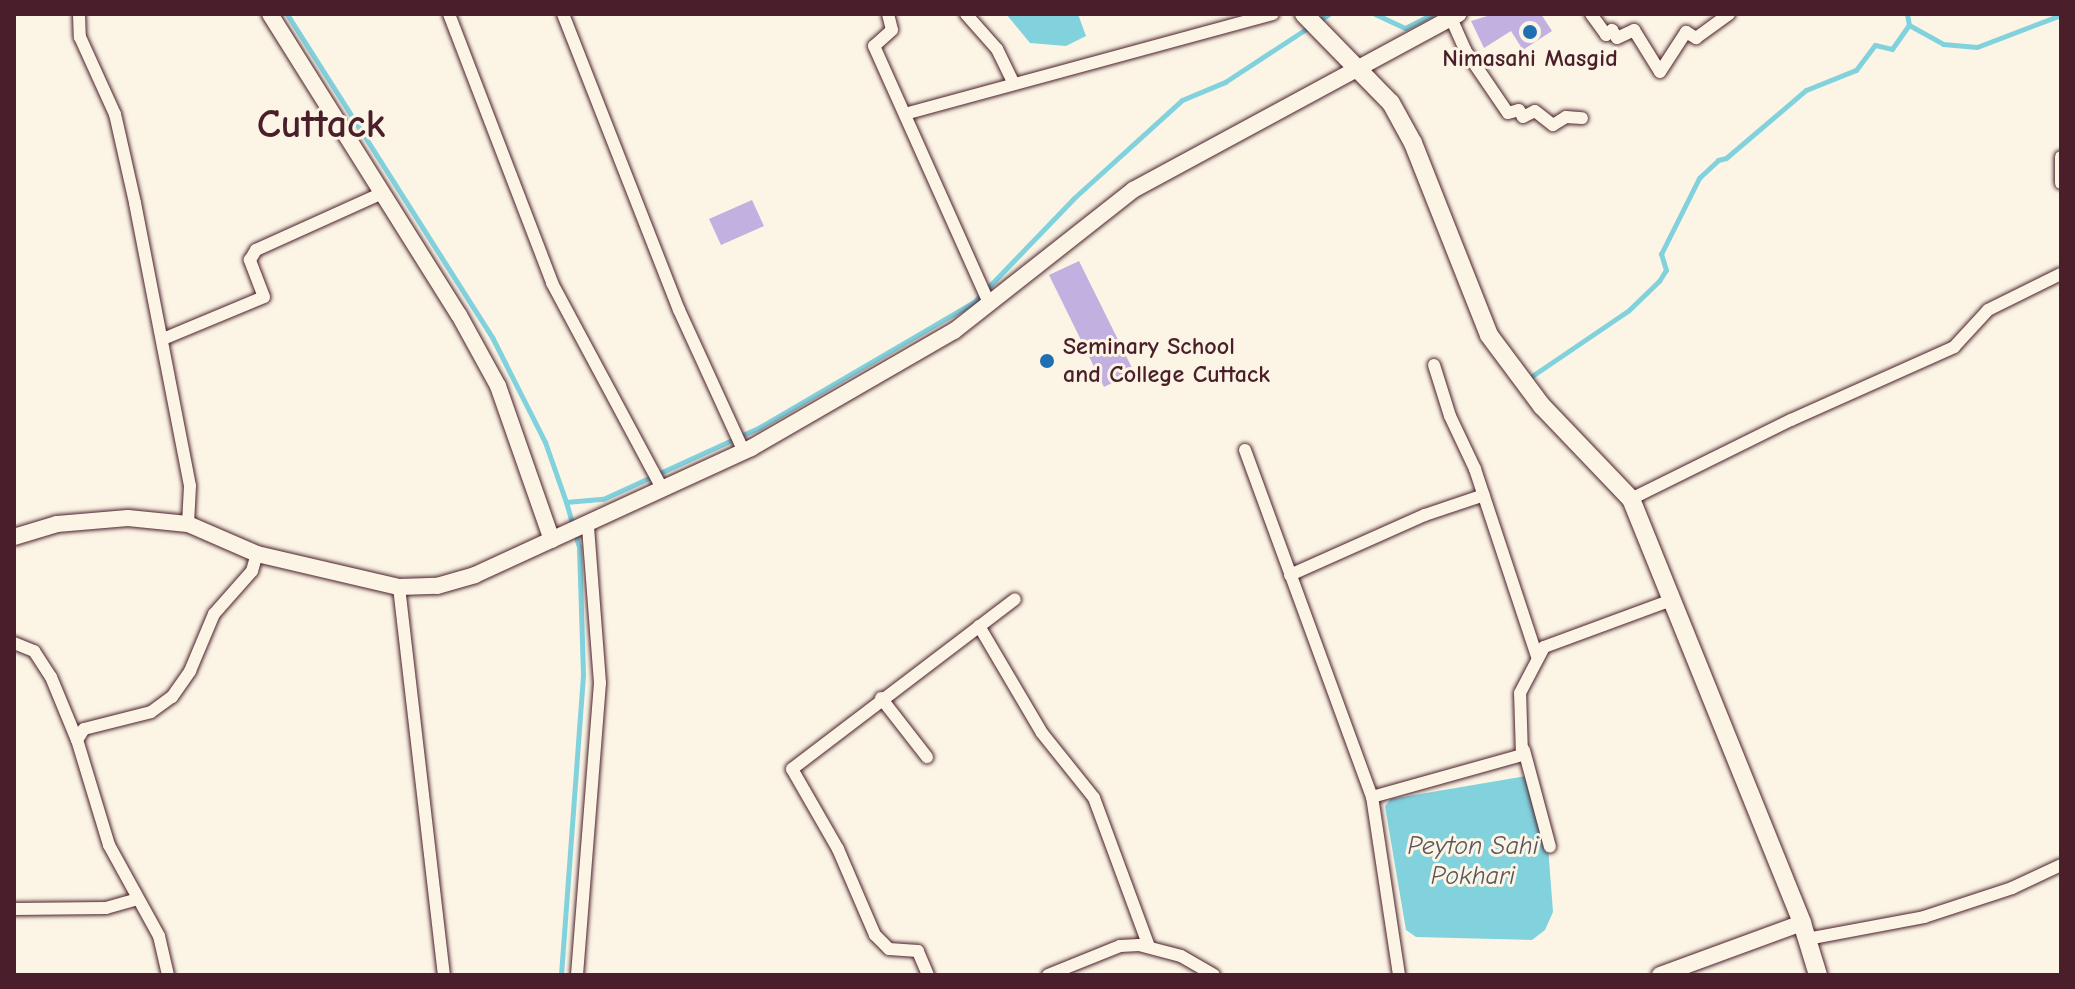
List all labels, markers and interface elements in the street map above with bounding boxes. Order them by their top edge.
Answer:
marker: Nimasahi Masgid [1521,23,1539,41]
place label: Nimasahi Masgid [1442,45,1618,73]
district label: Cuttack [257,100,385,148]
place label: Seminary School and College Cuttack [1063,333,1270,389]
marker: Seminary School and College Cuttack [1038,352,1056,370]
water label: Peyton Sahi Pokhari [1407,831,1539,892]

